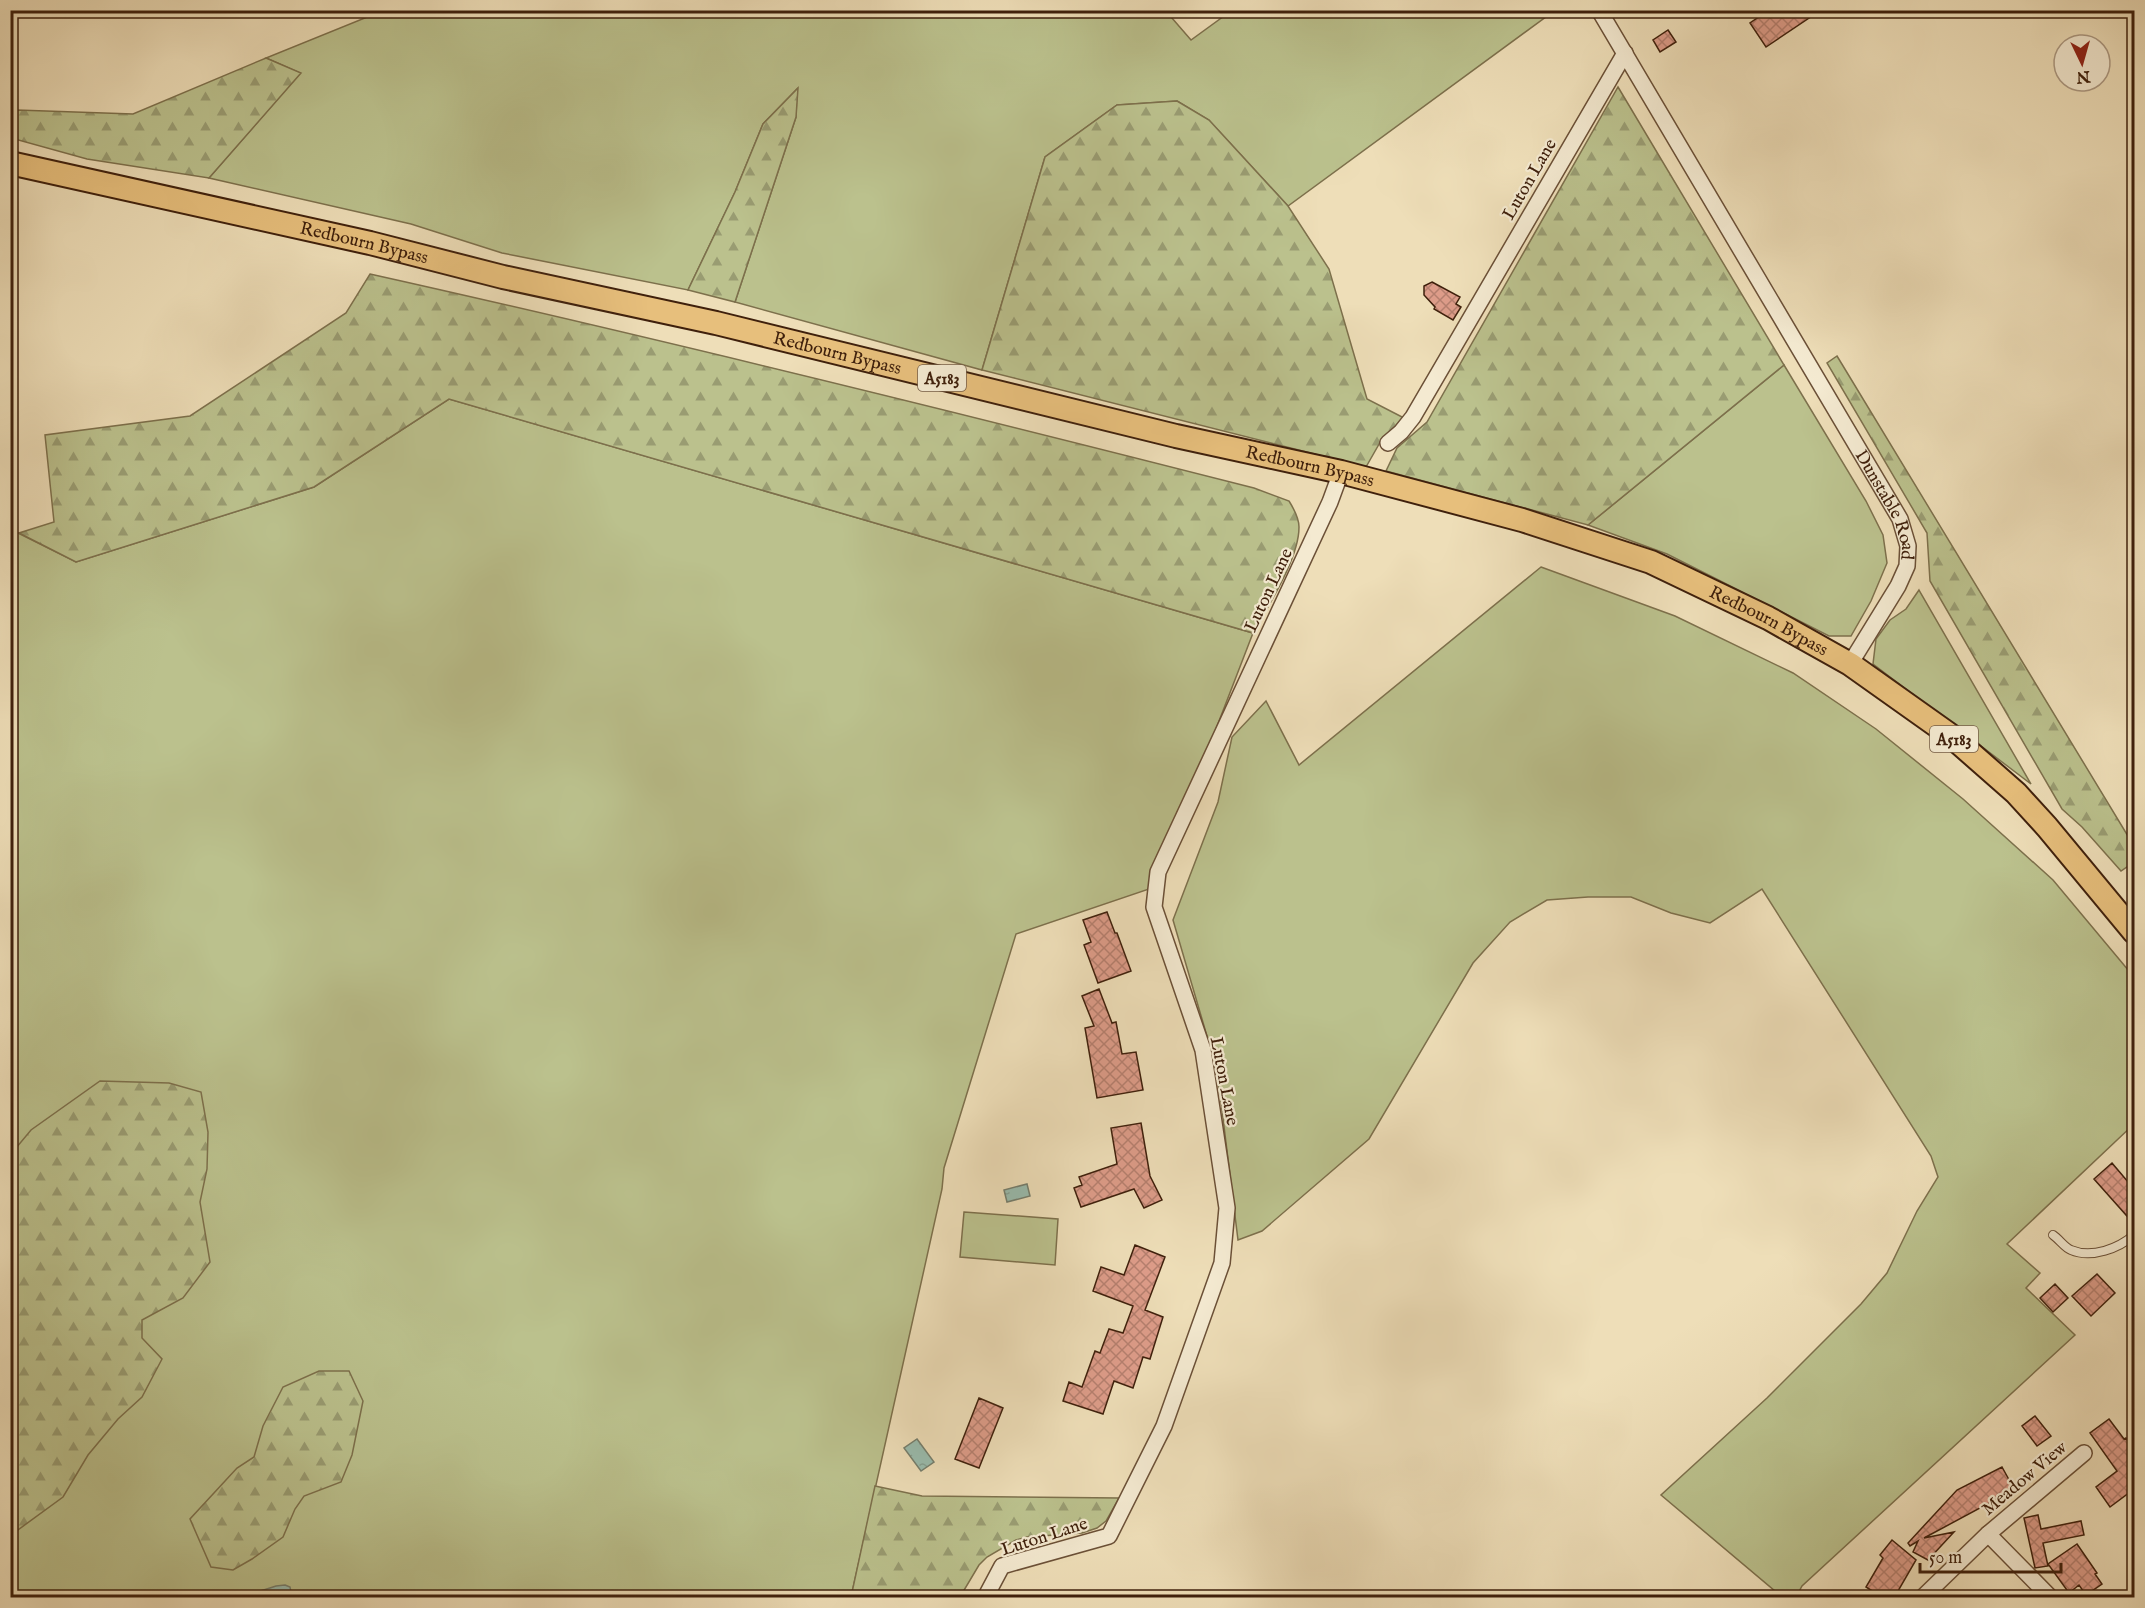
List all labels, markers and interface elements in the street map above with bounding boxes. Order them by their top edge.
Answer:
north arrow [2052,33,2112,93]
text: N [2075,65,2092,87]
street label: Luton Lane [1498,135,1563,224]
street label: Redbourn Bypass [297,218,430,270]
street label: Redbourn Bypass [771,327,904,381]
road number: A5183 [918,365,966,391]
street label: Redbourn Bypass [1243,442,1377,493]
street label: Dunstable Road [1849,446,1918,561]
street label: Luton Lane [1240,545,1299,636]
street label: Redbourn Bypass [1705,581,1832,662]
road number: A5183 [1930,726,1978,752]
street label: Luton Lane [1204,1035,1243,1128]
street label: Meadow View [1978,1436,2073,1521]
street label: Luton Lane [998,1513,1091,1562]
scale bar [1920,1536,2061,1574]
text: 50 m [1929,1547,1962,1570]

